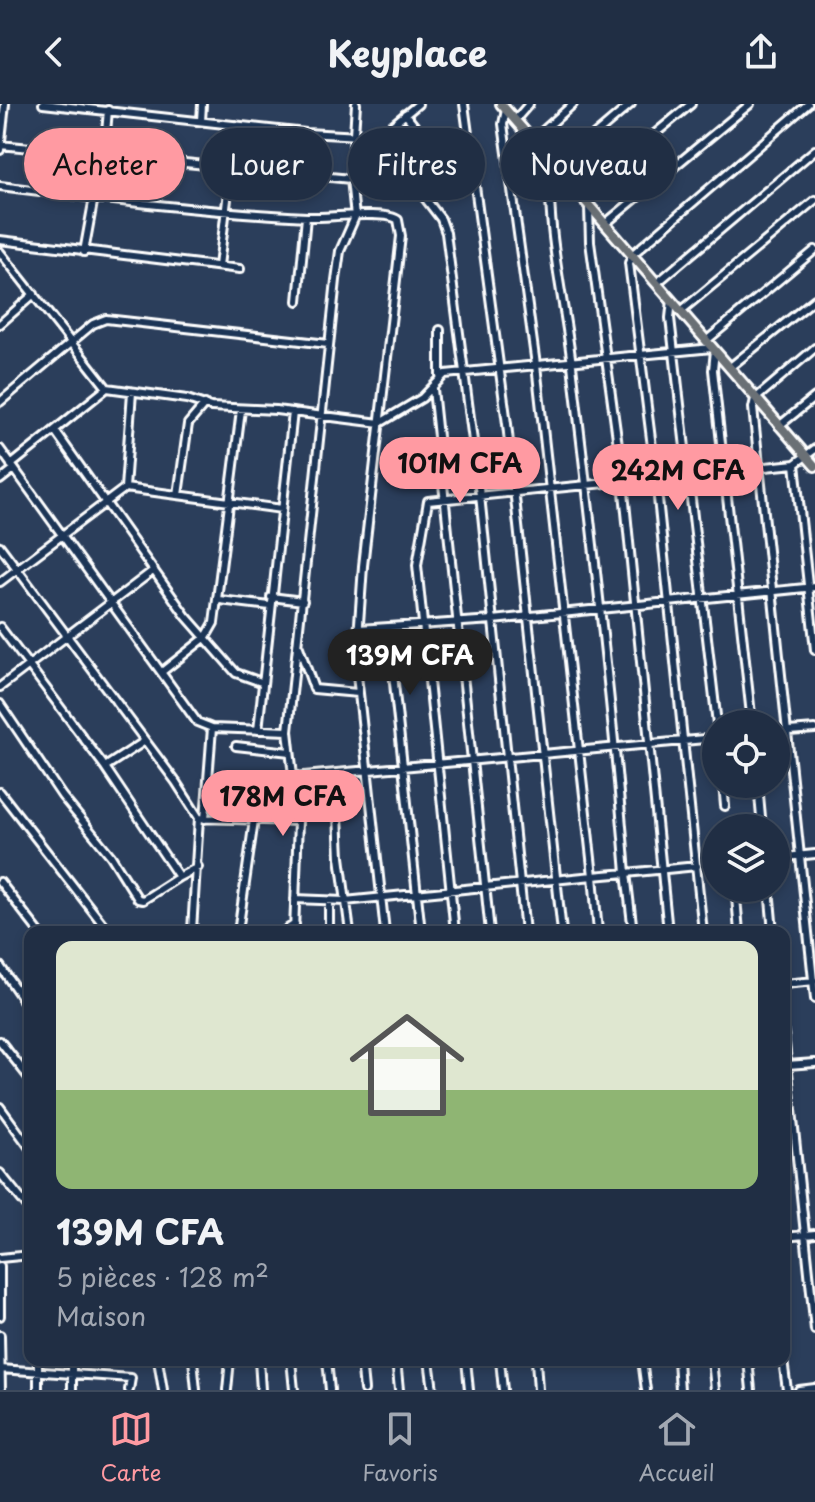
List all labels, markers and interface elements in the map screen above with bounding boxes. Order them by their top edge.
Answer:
text: Keyplace [327,25,488,79]
icon: back [32,30,76,74]
icon: share [739,30,783,74]
chip: Acheter [24,128,185,200]
chip: Louer [201,128,332,200]
chip: Filtres [348,128,485,200]
chip: Nouveau [501,128,676,200]
pin: 101M CFA [377,437,543,505]
text: 101M CFA [397,443,523,482]
pin: 242M CFA [595,444,761,512]
text: 242M CFA [610,450,746,489]
pin: 139M CFA [327,629,493,697]
text: 139M CFA [346,635,474,674]
map controls [702,710,790,902]
button: locate [702,710,790,798]
pin: 178M CFA [200,770,366,838]
text: 178M CFA [219,776,347,815]
button: layers [702,814,790,902]
icon: home [335,993,479,1137]
text: 139M CFA [56,1205,224,1257]
text: 5 pièces · 128 m² [56,1257,269,1296]
text: Maison [56,1296,146,1335]
tab: Carte [100,1407,161,1488]
tab: Favoris [362,1407,438,1488]
tab: Accueil [639,1407,715,1488]

